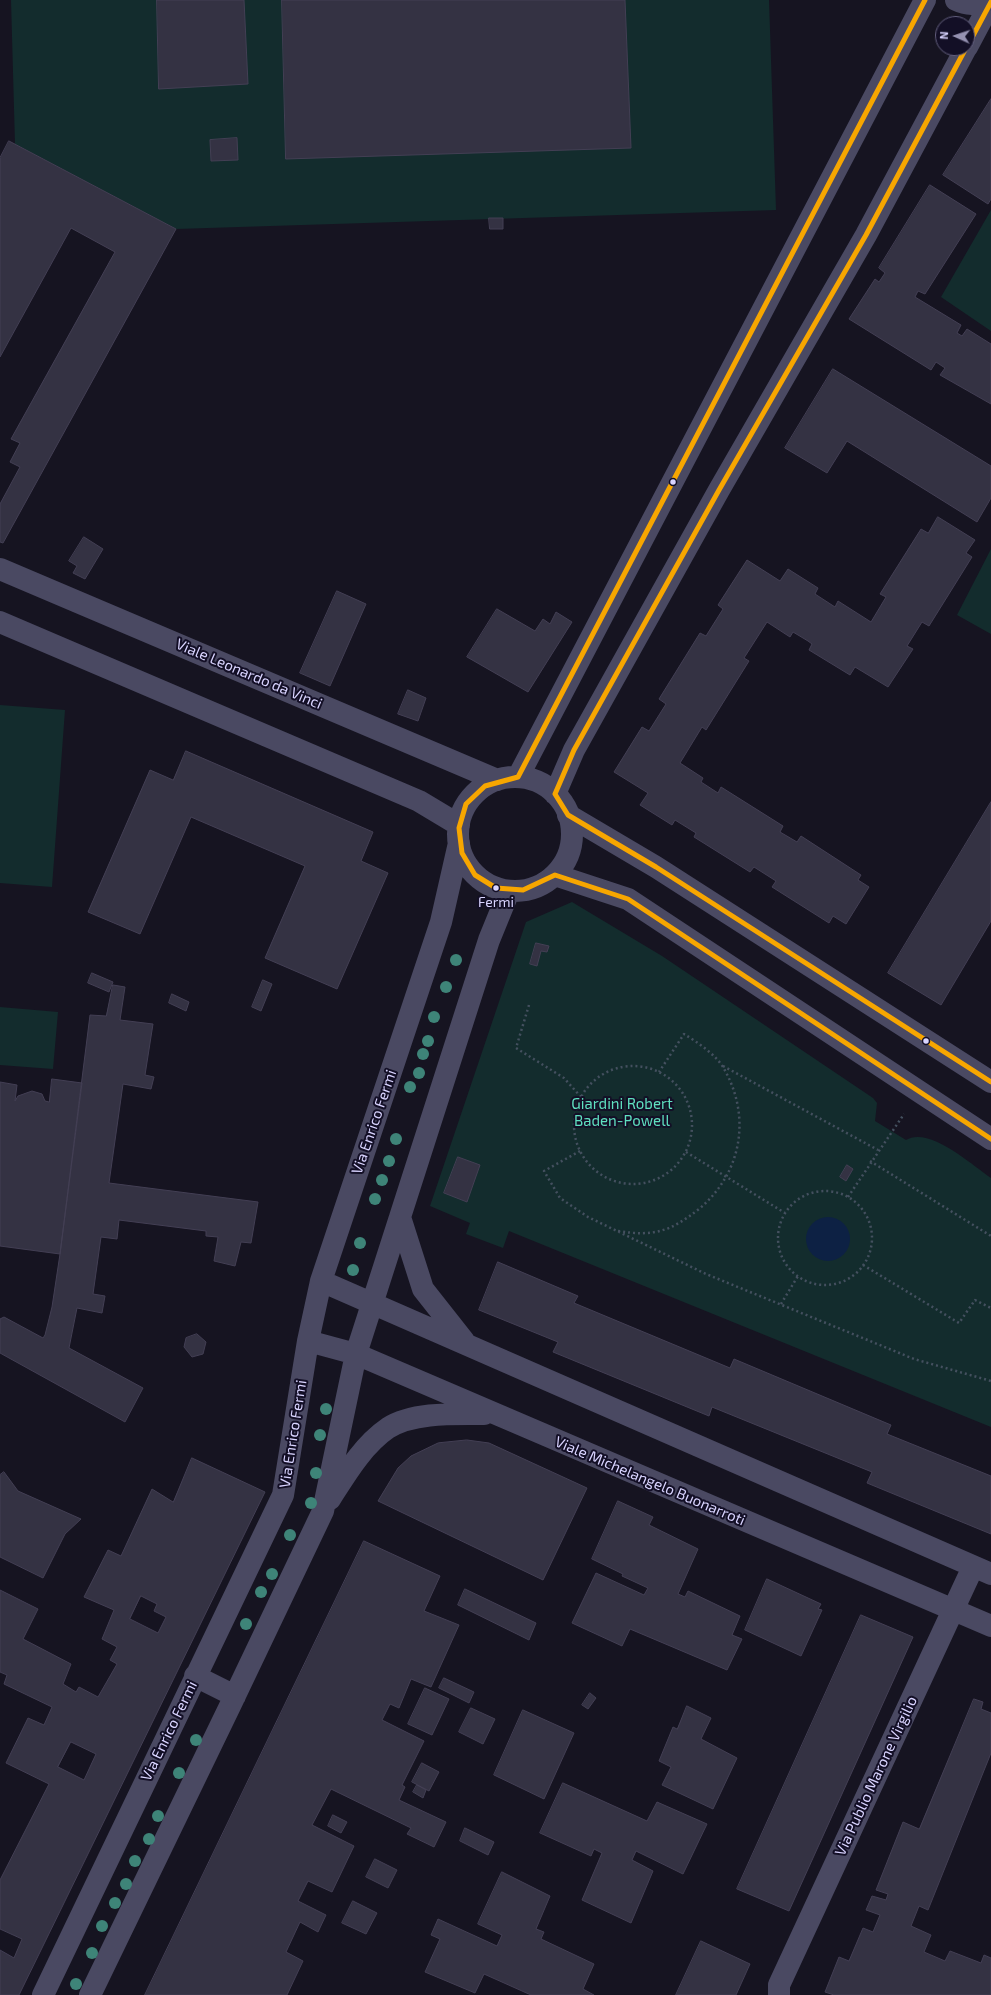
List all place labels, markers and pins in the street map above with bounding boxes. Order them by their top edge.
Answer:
unlabelled marker [668,477,678,487]
marker: Fermi [491,883,501,893]
place label: Fermi [478,894,514,910]
unlabelled marker [921,1036,931,1046]

